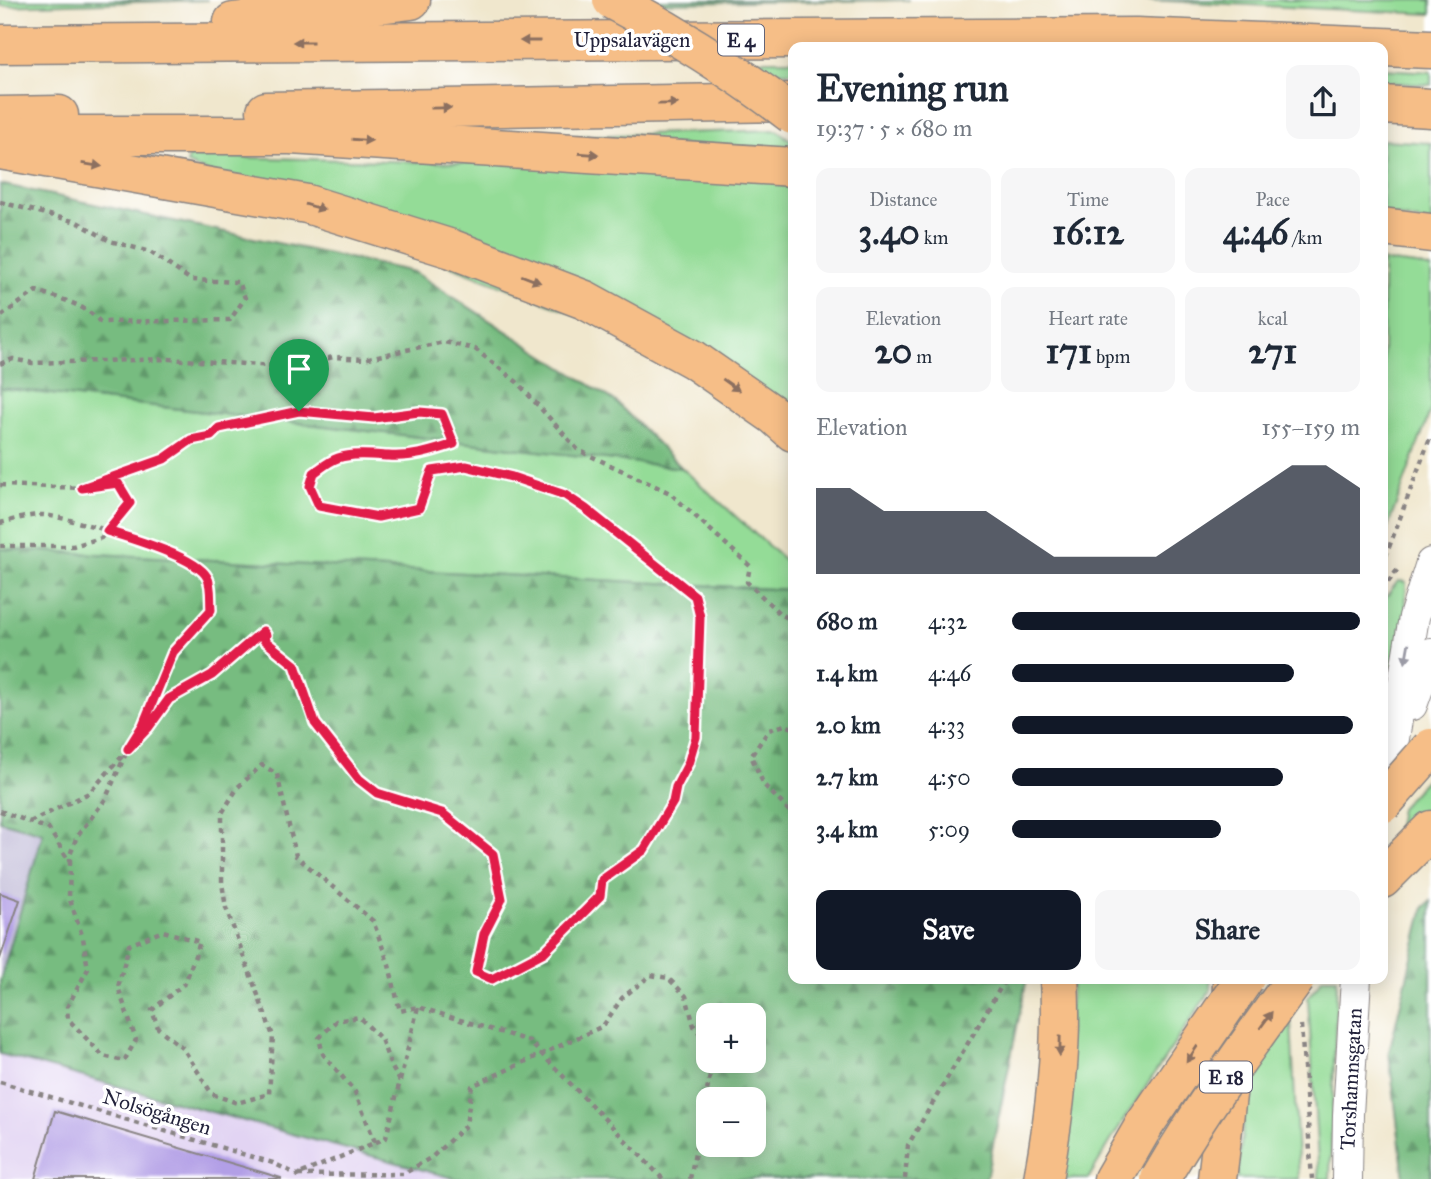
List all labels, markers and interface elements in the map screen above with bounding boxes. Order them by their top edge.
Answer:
road number: E 4 [718,24,764,56]
street label: Uppsalavägen [574,27,690,53]
one-way arrow [519,35,541,47]
one-way arrow [291,36,313,48]
text: Evening run [816,65,1009,111]
button: share [1286,65,1360,139]
one-way arrow [657,98,679,110]
one-way arrow [430,102,452,114]
text: 19:37 · 5 × 680 m [816,114,972,142]
one-way arrow [351,135,373,146]
one-way arrow [578,149,600,160]
one-way arrow [81,160,103,171]
text: Distance [869,188,937,211]
text: Time [1067,188,1109,211]
text: Pace [1255,188,1290,211]
one-way arrow [305,202,326,212]
text: 3.40 [858,211,920,254]
text: 16:12 [1052,211,1124,254]
text: 4:46 [1223,211,1289,254]
text: km [920,226,949,249]
text: /km [1289,226,1323,249]
one-way arrow [520,274,541,285]
text: Elevation [866,307,941,330]
text: Heart rate [1048,307,1128,330]
text: kcal [1258,307,1288,330]
text: 20 [874,330,912,373]
text: 171 [1045,330,1092,373]
text: 271 [1248,330,1297,373]
pin [269,339,329,411]
text: m [912,345,932,368]
text: bpm [1092,345,1131,368]
icon: arrive [280,350,318,388]
one-way arrow [722,378,740,392]
text: Elevation [816,413,907,441]
text: 155–159 m [1261,413,1360,441]
text: 680 m [816,607,878,635]
text: 4:32 [928,607,967,635]
one-way arrow [1401,642,1412,664]
text: 1.4 km [816,659,878,687]
text: 4:46 [928,659,971,687]
text: 2.0 km [816,711,881,739]
text: 4:33 [928,711,965,739]
text: 2.7 km [816,763,878,791]
text: 4:50 [928,763,971,791]
text: 3.4 km [816,815,878,843]
text: 5:09 [928,815,970,843]
button: Save [816,890,1081,970]
button: Share [1095,890,1360,970]
map controls [696,1003,766,1157]
button: + [696,1003,766,1073]
street label: Torshamnsgatan [1334,1007,1368,1151]
one-way arrow [1258,1011,1272,1029]
one-way arrow [1054,1036,1065,1058]
one-way arrow [1186,1045,1199,1064]
road number: E 18 [1200,1062,1252,1092]
street label: Nolsögången [100,1083,214,1141]
button: − [696,1087,766,1157]

